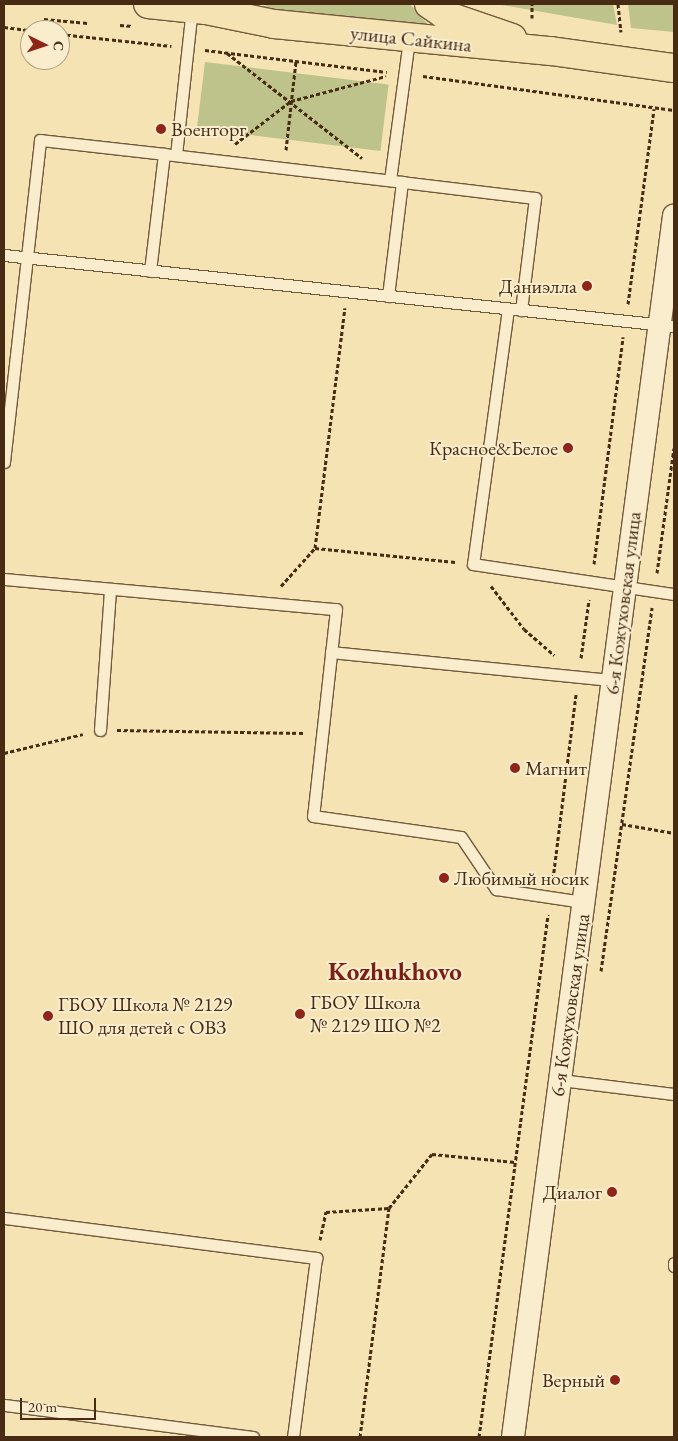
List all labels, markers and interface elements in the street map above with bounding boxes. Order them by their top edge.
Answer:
north arrow [20,20,70,70]
street label: улица Сайкина [349,21,473,57]
text: С [50,40,68,52]
place label: Военторг [171,117,246,141]
marker: Военторг [155,123,167,135]
place label: Даниэлла [499,274,577,298]
marker: Даниэлла [581,280,593,292]
place label: Красное&Белое [429,436,558,460]
marker: Красное&Белое [562,442,574,454]
street label: 6-я Кожуховская улица [600,510,646,696]
place label: Магнит [525,756,587,780]
marker: Магнит [509,762,521,774]
place label: Любимый носик [454,866,589,890]
marker: Любимый носик [438,872,450,884]
street label: 6-я Кожуховская улица [545,912,595,1098]
district label: Kozhukhovo [328,956,462,986]
place label: ГБОУ Школа № 2129 ШО №2 [310,990,441,1037]
place label: ГБОУ Школа № 2129 ШО для детей с ОВЗ [58,992,232,1039]
marker: ГБОУ Школа № 2129 ШО №2 [294,1008,306,1020]
marker: ГБОУ Школа № 2129 ШО для детей с ОВЗ [42,1010,54,1022]
place label: Диалог [543,1180,602,1204]
marker: Диалог [606,1186,618,1198]
place label: Верный [542,1368,605,1392]
marker: Верный [609,1374,621,1386]
scale bar [22,1388,99,1420]
text: 20 m [28,1397,57,1416]

